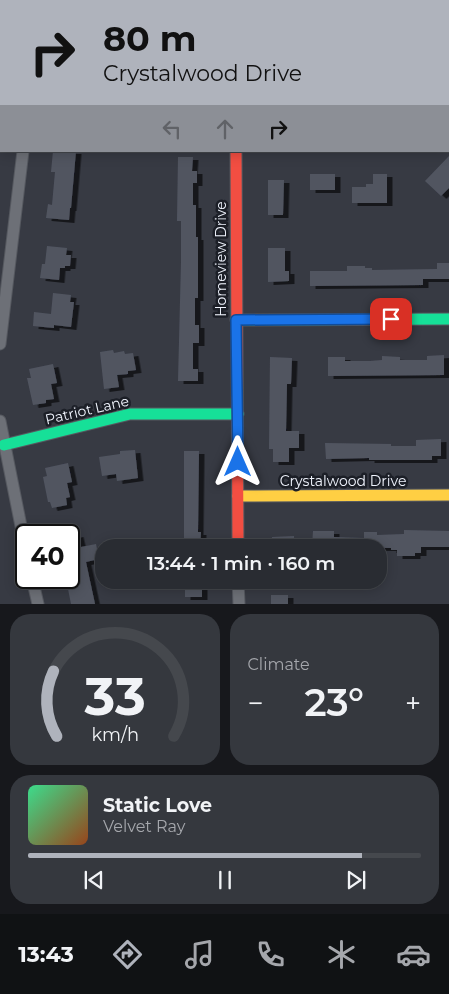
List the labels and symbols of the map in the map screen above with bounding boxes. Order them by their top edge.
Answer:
street label: Homeview Drive [212,201,230,317]
pin [370,298,412,340]
street label: Patriot Lane [43,392,131,428]
position arrow [211,435,263,487]
street label: Crystalwood Drive [280,472,406,490]
speed limit sign: 40 [15,524,80,589]

